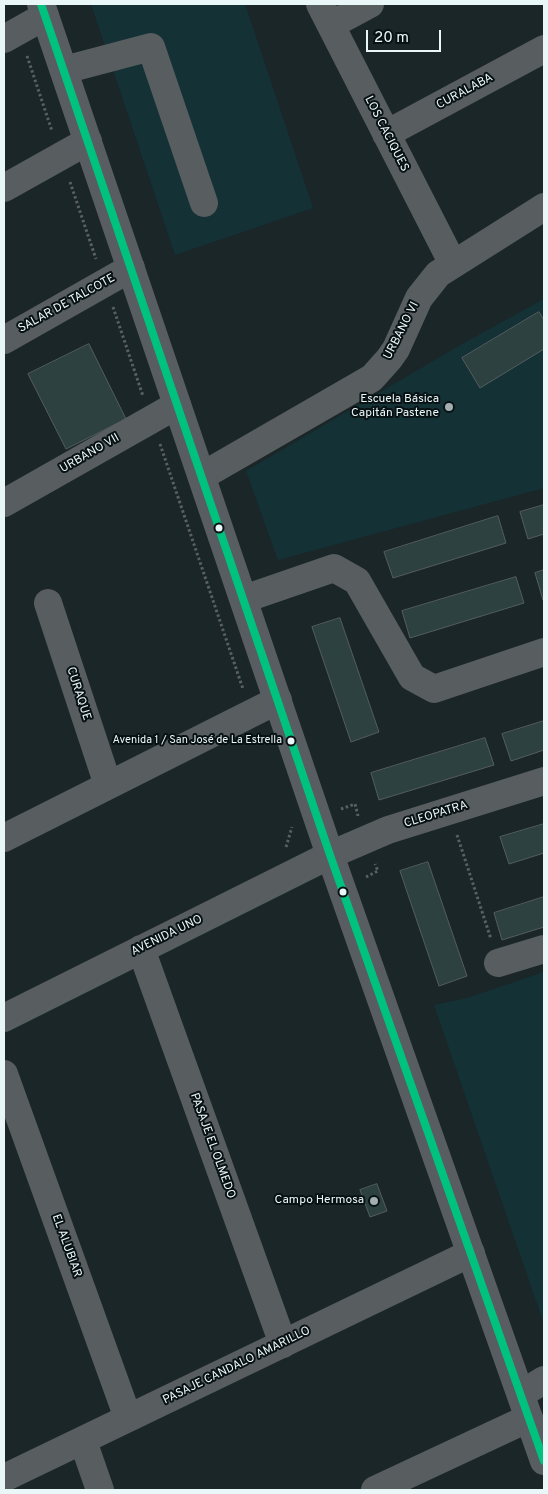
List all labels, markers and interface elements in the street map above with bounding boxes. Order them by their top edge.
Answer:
scale bar [368,20,443,52]
text: 20 m [374,29,409,48]
street label: CURALABA [434,71,496,113]
street label: LOS CACIQUES [361,94,411,174]
street label: SALAR DE TALCOTE [16,271,118,337]
street label: URBANO VI [381,300,423,362]
place label: Escuela Básica Capitán Pastene [351,393,439,421]
marker: Escuela Básica Capitán Pastene [443,401,455,413]
street label: URBANO VII [58,431,122,477]
unlabelled marker [214,523,224,533]
street label: CURAQUE [63,665,93,723]
place label: Avenida 1 / San José de La Estrella [113,734,282,748]
marker: Avenida 1 / San José de La Estrella [286,736,296,746]
street label: CLEOPATRA [402,798,470,832]
unlabelled marker [338,887,348,897]
street label: AVENIDA UNO [129,913,205,959]
street label: PASAJE EL OLMEDO [186,1091,238,1201]
place label: Campo Hermosa [275,1194,364,1208]
marker: Campo Hermosa [368,1195,380,1207]
street label: EL ALUBIAR [48,1212,84,1280]
street label: PASAJE CANDALO AMARILLO [161,1324,313,1408]

